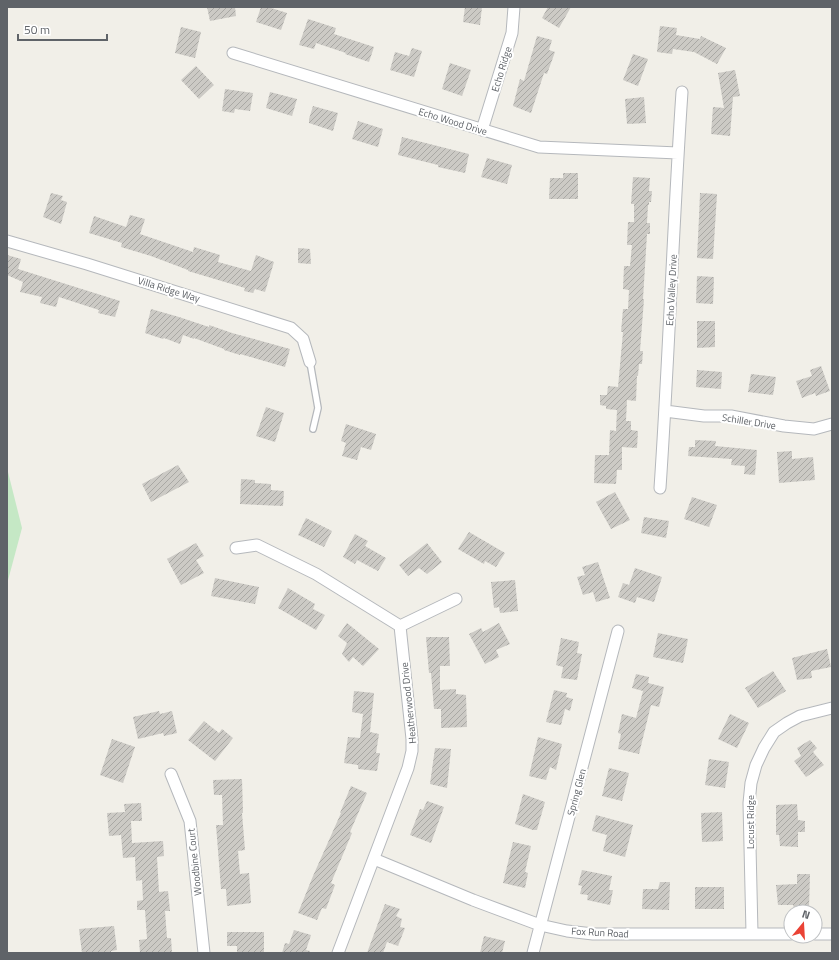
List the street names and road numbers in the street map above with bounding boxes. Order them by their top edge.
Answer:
street label: Echo Ridge [488,45,515,94]
street label: Echo Wood Drive [417,104,489,139]
street label: Echo Valley Drive [662,254,681,326]
street label: Villa Ridge Way [136,273,202,306]
street label: Schiller Drive [721,410,777,433]
street label: Heatherwood Drive [397,662,420,744]
street label: Spring Glen [563,767,590,817]
street label: Locust Ridge [743,795,758,849]
street label: Woodbine Court [183,827,205,896]
street label: Fox Run Road [571,924,629,941]

